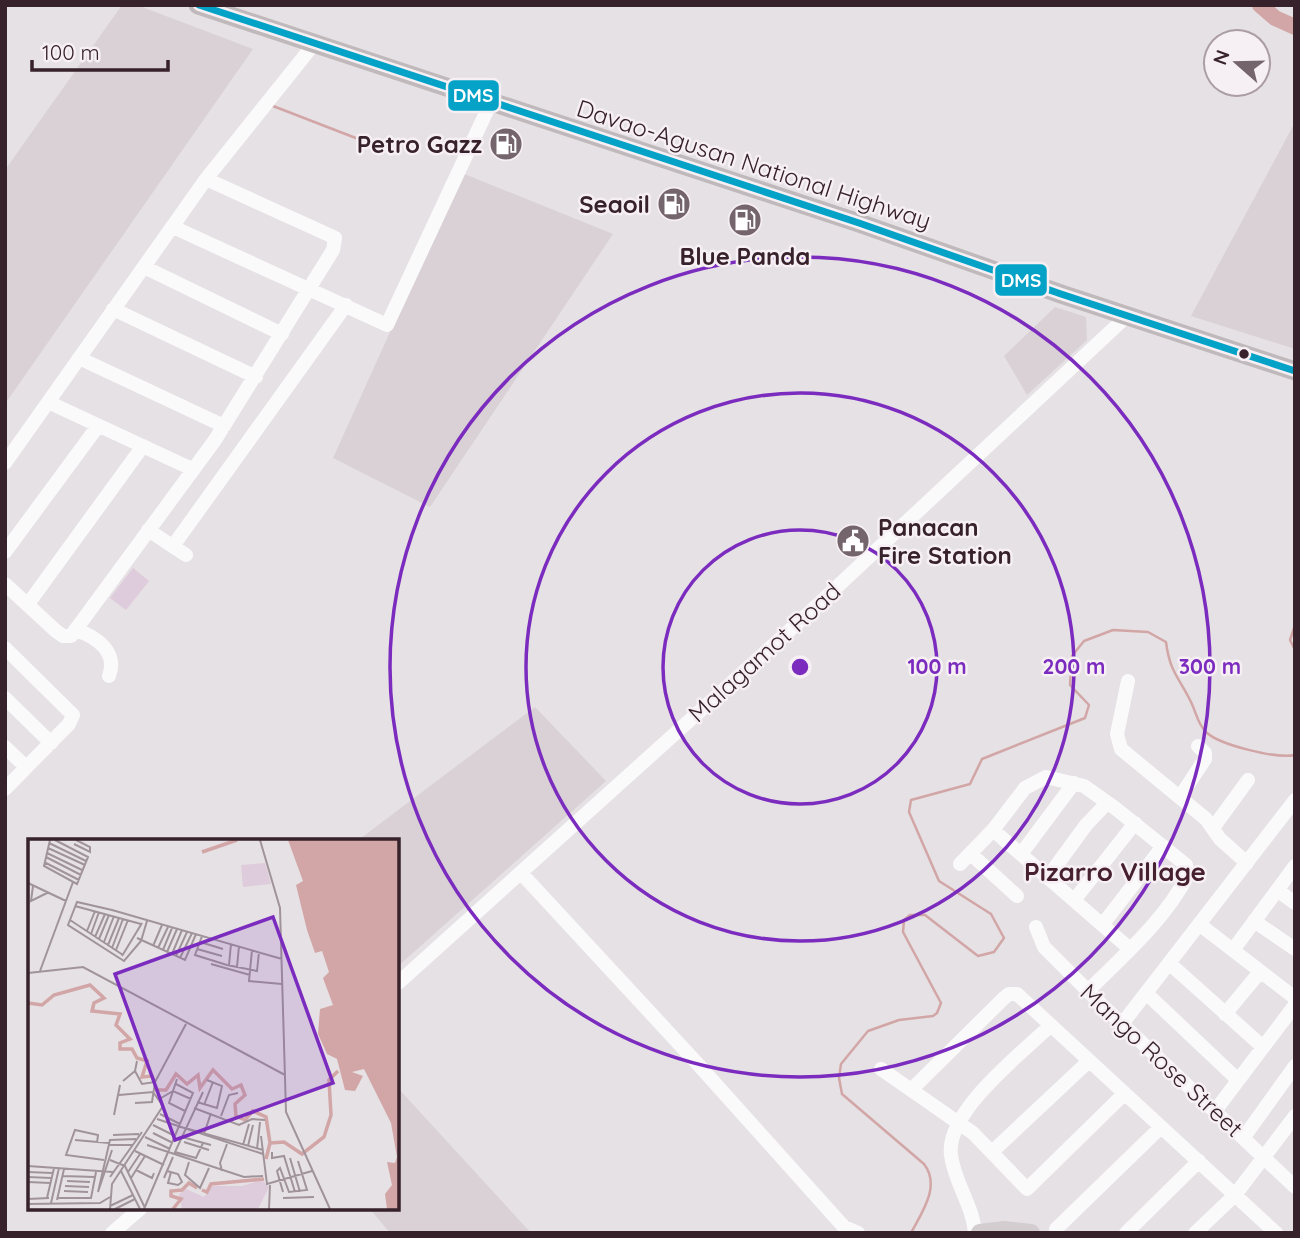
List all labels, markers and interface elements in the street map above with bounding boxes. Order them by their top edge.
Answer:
scale bar [32,28,168,72]
north arrow [1202,28,1272,98]
text: 100 m [42,39,100,65]
text: N [1207,47,1235,68]
line badge: DMS [447,79,500,112]
text: DMS [453,83,493,107]
street label: Davao-Agusan National Highway [573,92,935,236]
fuel station icon: Petro Gazz [487,125,525,163]
place label: Petro Gazz [357,129,482,159]
fuel station icon: Seaoil [655,185,693,223]
place label: Seaoil [579,189,650,219]
fuel station icon: Blue Panda [726,201,764,239]
place label: Blue Panda [680,241,810,271]
line badge: DMS [994,263,1048,297]
text: DMS [1001,268,1041,292]
unlabelled marker [1237,347,1251,361]
place label: Panacan Fire Station [878,512,1012,570]
public building icon: Panacan Fire Station [834,522,872,560]
street label: Malagamot Road [682,576,846,728]
text: 100 m [907,653,967,679]
text: 200 m [1043,653,1105,679]
text: 300 m [1179,653,1241,679]
centre of rings [788,655,812,679]
inset map [28,839,399,1210]
district label: Pizarro Village [1024,855,1206,888]
street label: Mango Rose Street [1075,977,1249,1143]

